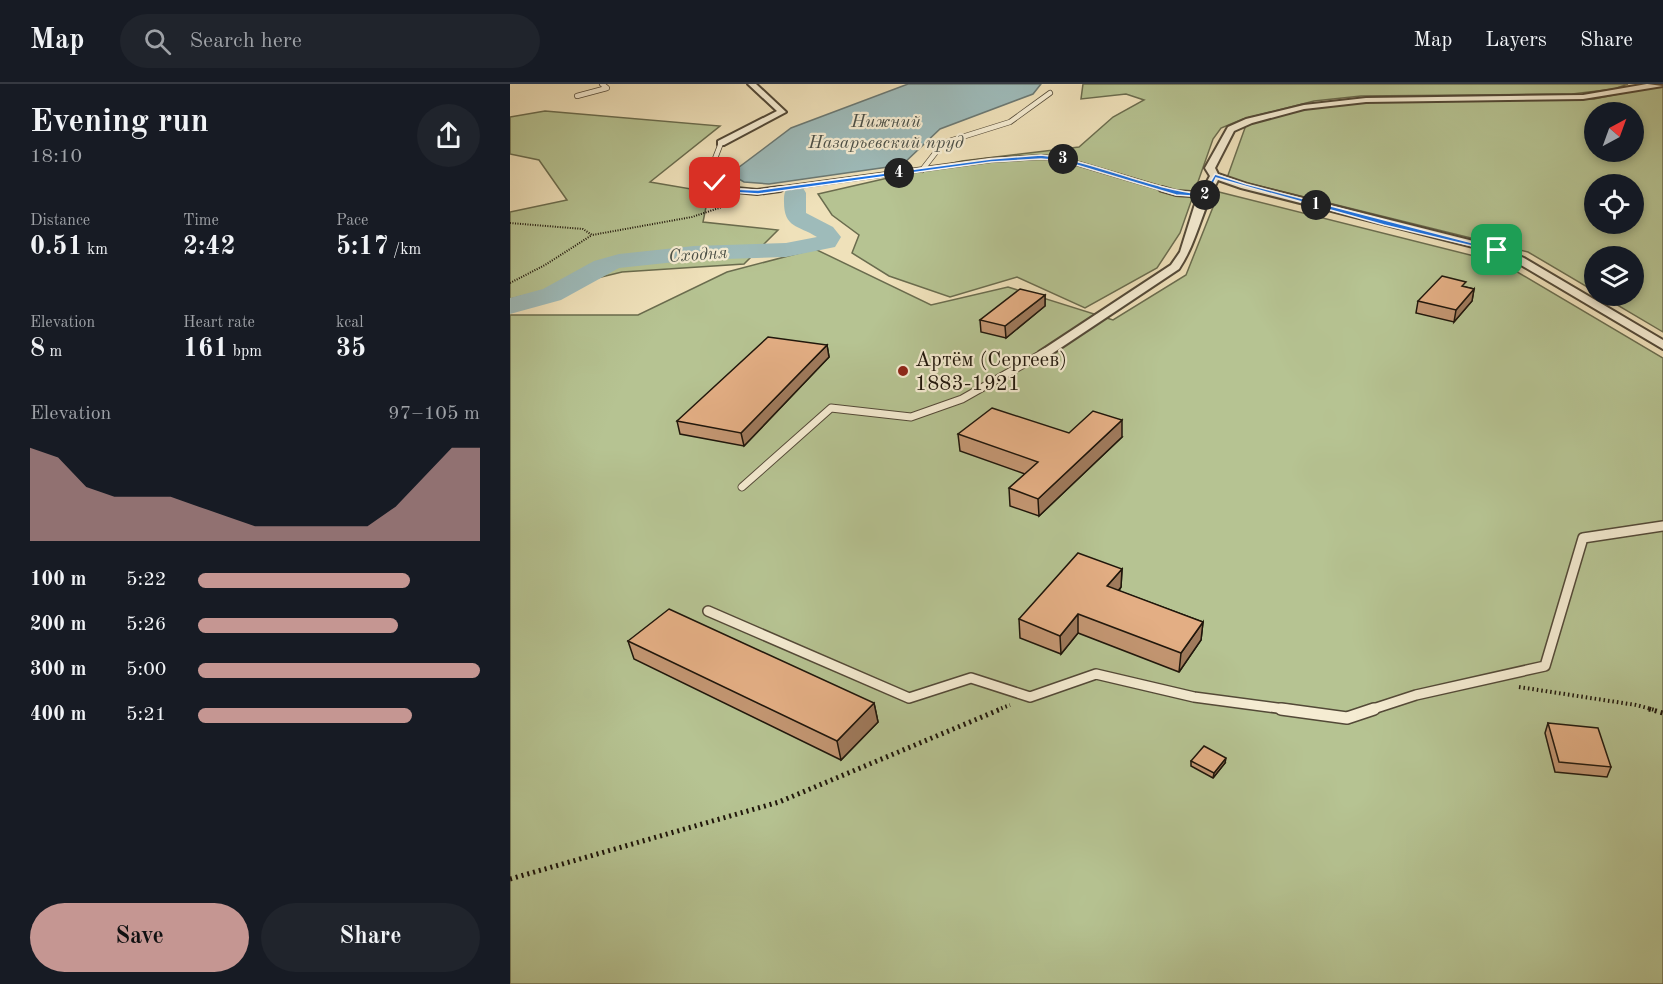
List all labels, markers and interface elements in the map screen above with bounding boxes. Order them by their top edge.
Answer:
search box [120,14,540,68]
icon: search [141,25,174,58]
text: Map [30,27,84,55]
text: Search here [189,30,302,52]
text: Map [1413,30,1452,51]
text: Layers [1485,30,1547,51]
text: Share [1580,30,1633,51]
north arrow [1584,102,1644,162]
map controls [1584,102,1644,306]
button: share [417,104,480,167]
text: Evening run [30,106,209,139]
water label: Нижний Назарьевский пруд [807,113,964,152]
pin: 3 [1048,144,1078,174]
text: 18:10 [30,147,82,167]
text: 3 [1058,151,1068,167]
pin [689,157,740,208]
pin: 4 [884,158,914,188]
text: 4 [894,165,904,181]
icon: check [698,166,731,199]
button: locate [1584,174,1644,234]
pin: 2 [1190,180,1220,210]
text: 2 [1200,187,1210,203]
pin: 1 [1301,190,1331,220]
text: 1 [1311,197,1321,213]
text: Distance [30,213,90,229]
text: Time [183,213,219,229]
text: Pace [336,213,368,229]
pin [1471,224,1522,275]
icon: arrive [1480,233,1513,266]
text: 0.51 [30,234,83,260]
text: 2:42 [183,234,236,260]
text: 5:17 [336,234,389,260]
text: km [83,242,108,258]
text: /km [389,242,421,258]
water label: Сходня [668,244,729,266]
button: layers [1584,246,1644,306]
text: Elevation [30,315,95,331]
text: Heart rate [183,315,255,331]
text: kcal [336,315,364,331]
text: 8 [30,336,45,362]
text: 161 [183,336,228,362]
text: 35 [336,336,366,362]
text: m [45,344,62,360]
text: bpm [228,344,262,360]
place label: Артём (Сергеев) 1883-1921 [915,350,1067,395]
marker: Артём (Сергеев) 1883-1921 [896,364,910,378]
text: Elevation [30,404,111,424]
text: 97–105 m [388,404,480,424]
text: 100 m [30,570,86,590]
text: 5:22 [126,570,166,590]
text: 200 m [30,615,86,635]
text: 5:26 [126,615,166,635]
text: 300 m [30,660,86,680]
text: 5:00 [126,660,166,680]
text: 400 m [30,705,86,725]
text: 5:21 [126,705,166,725]
button: Save [30,903,249,972]
button: Share [261,903,480,972]

